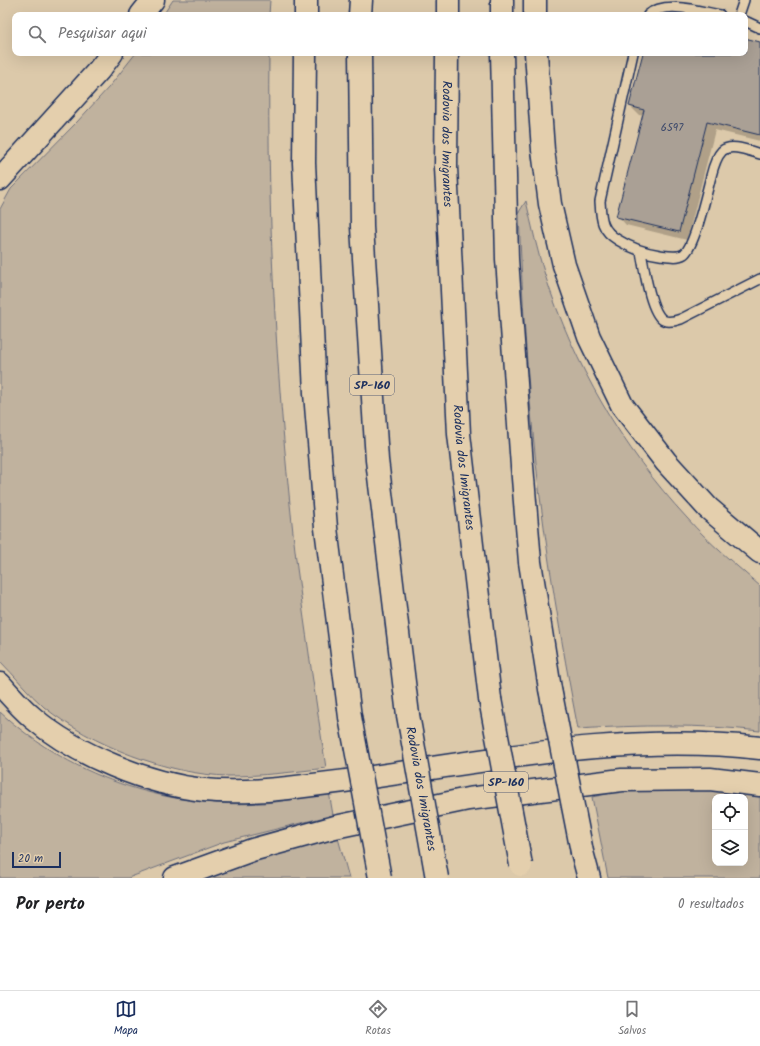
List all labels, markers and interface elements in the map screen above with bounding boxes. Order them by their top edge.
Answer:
search box [12,12,748,56]
text: Pesquisar aqui [58,22,147,46]
icon: search [26,23,48,45]
street label: Rodovia dos Imigrantes [435,81,458,208]
house number: 6597 [661,119,684,137]
road number: SP-160 [350,375,394,395]
street label: Rodovia dos Imigrantes [447,404,481,532]
street label: Rodovia dos Imigrantes [400,725,443,853]
road number: SP-160 [484,772,528,792]
map controls [712,794,748,866]
button: locate [712,794,748,830]
button: layers [712,830,748,866]
scale bar [12,850,61,869]
text: 20 m [18,850,43,868]
text: Por perto [16,891,85,918]
text: 0 resultados [678,894,744,915]
tab: Mapa [114,998,138,1040]
tab: Rotas [365,998,391,1040]
tab: Salvos [618,998,646,1040]

